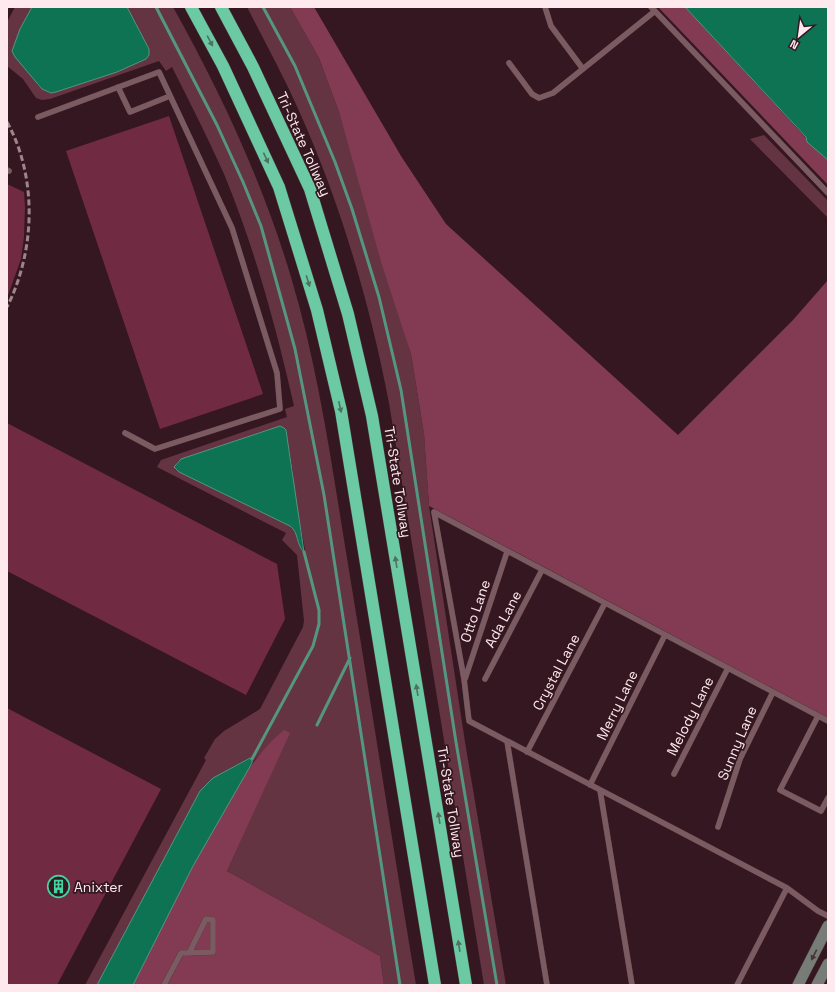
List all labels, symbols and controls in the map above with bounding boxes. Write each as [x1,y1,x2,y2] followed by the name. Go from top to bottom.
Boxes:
[779,16,819,56] north arrow
[207,36,213,47] one-way arrow
[788,37,801,53] text: N
[273,89,335,199] street label: Tri-State Tollway
[263,153,269,164] one-way arrow
[305,276,311,288] one-way arrow
[337,401,343,414] one-way arrow
[380,425,416,539] street label: Tri-State Tollway
[393,556,399,568] one-way arrow
[456,577,494,645] street label: Otto Lane
[480,587,526,651] street label: Ada Lane
[528,631,584,713] street label: Crystal Lane
[592,667,642,743] street label: Merry Lane
[662,673,718,759] street label: Melody Lane
[414,684,420,696] one-way arrow
[713,703,761,783] street label: Sunny Lane
[433,745,469,859] street label: Tri-State Tollway
[435,812,441,824] one-way arrow
[45,874,71,900] building icon: Anixter
[74,878,123,896] place label: Anixter
[456,940,462,953] one-way arrow
[810,949,817,961] one-way arrow

